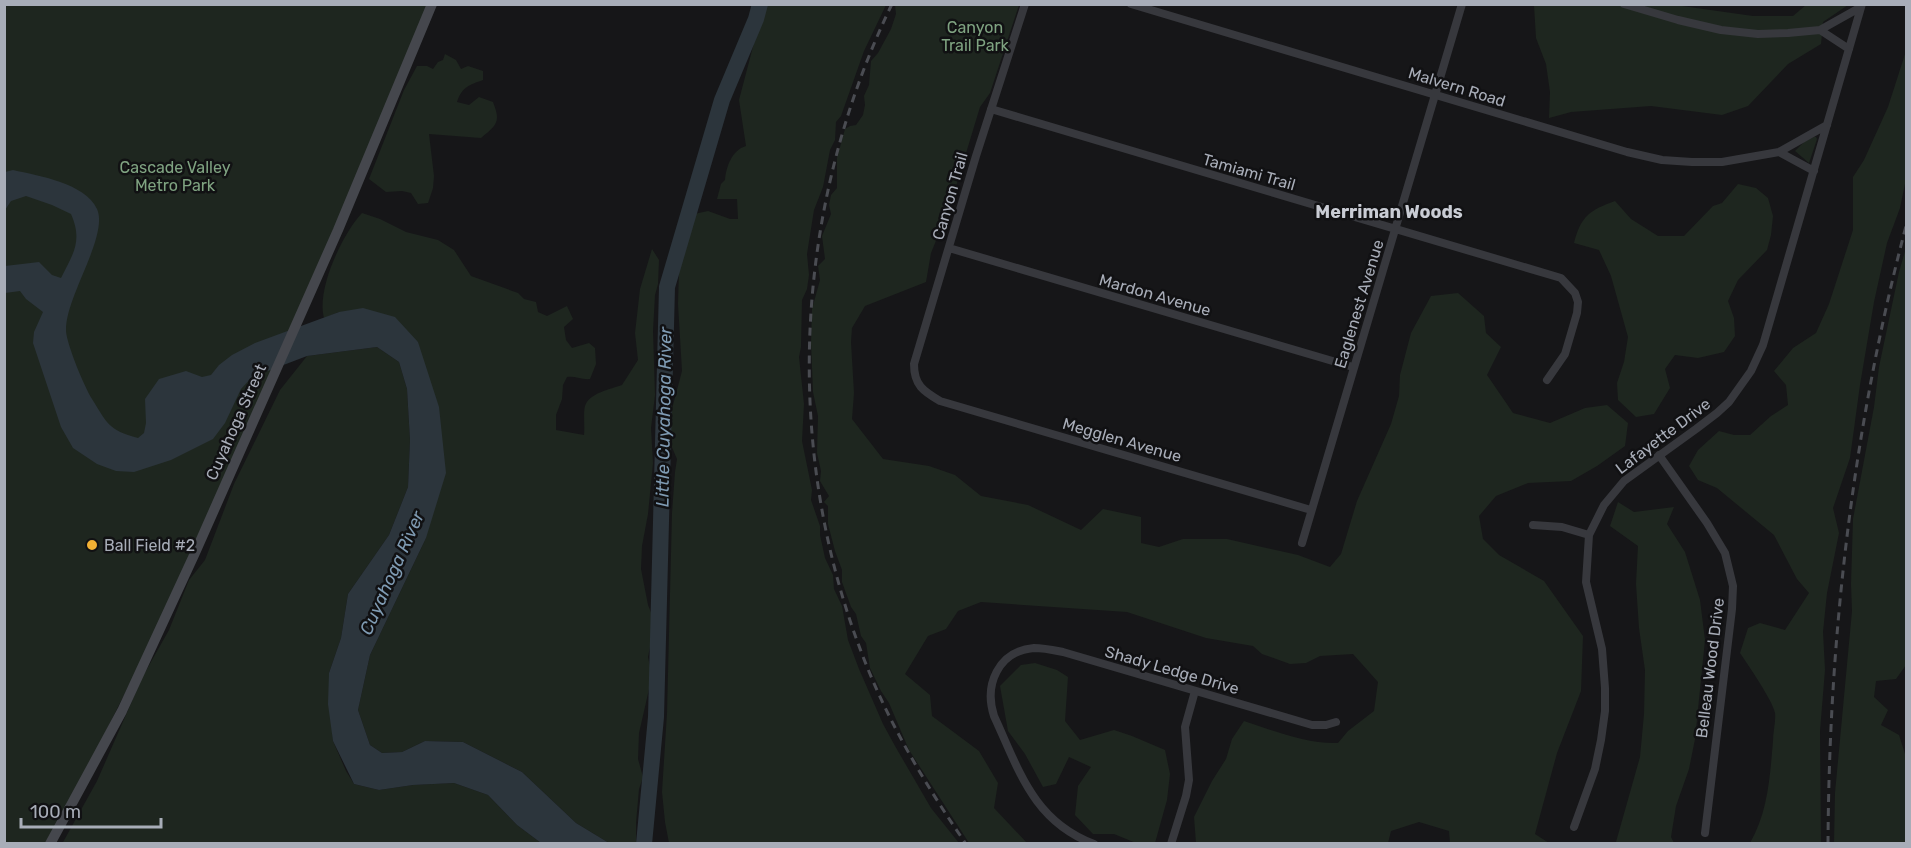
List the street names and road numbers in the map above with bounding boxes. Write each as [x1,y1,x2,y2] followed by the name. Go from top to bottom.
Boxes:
[1406,63,1508,111] street label: Malvern Road
[928,150,972,242] street label: Canyon Trail
[1200,150,1298,194] street label: Tamiami Trail
[1330,237,1388,371] street label: Eaglenest Avenue
[1097,270,1213,320] street label: Mardon Avenue
[202,361,270,483] street label: Cuyahoga Street
[1612,394,1714,478] street label: Lafayette Drive
[1060,414,1184,466] street label: Megglen Avenue
[1692,597,1728,739] street label: Belleau Wood Drive
[1103,642,1241,698] street label: Shady Ledge Drive

